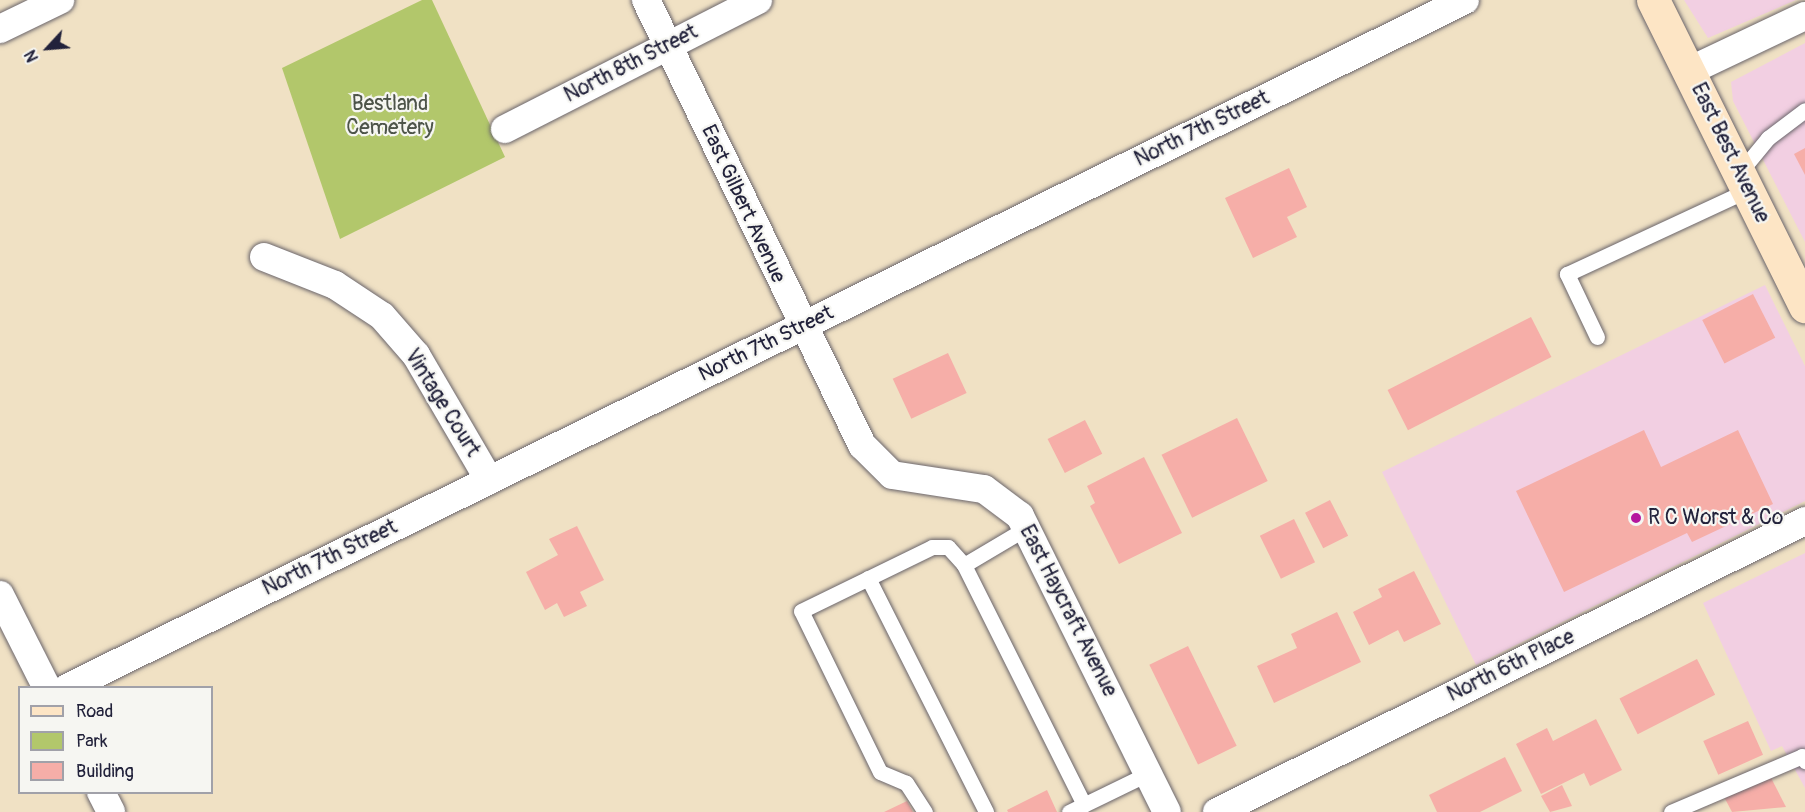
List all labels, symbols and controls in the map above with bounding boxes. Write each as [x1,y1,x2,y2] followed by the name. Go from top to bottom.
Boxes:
[18,18,78,78] north arrow
[560,20,702,108] street label: North 8th Street
[20,47,43,65] text: N
[1685,79,1775,227] street label: East Best Avenue
[1131,86,1273,172] street label: North 7th Street
[346,91,434,141] park label: Bestland Cemetery
[695,121,791,287] street label: East Gilbert Avenue
[695,301,837,387] street label: North 7th Street
[399,344,485,462] street label: Vintage Court
[1648,505,1783,531] place label: R C Worst & Co
[1629,511,1643,525] marker: R C Worst & Co
[259,515,401,601] street label: North 7th Street
[1014,521,1122,701] street label: East Haycraft Avenue
[1443,624,1579,708] street label: North 6th Place
[18,686,213,794] legend
[76,700,113,723] text: Road
[76,730,108,753] text: Park
[76,760,134,783] text: Building

